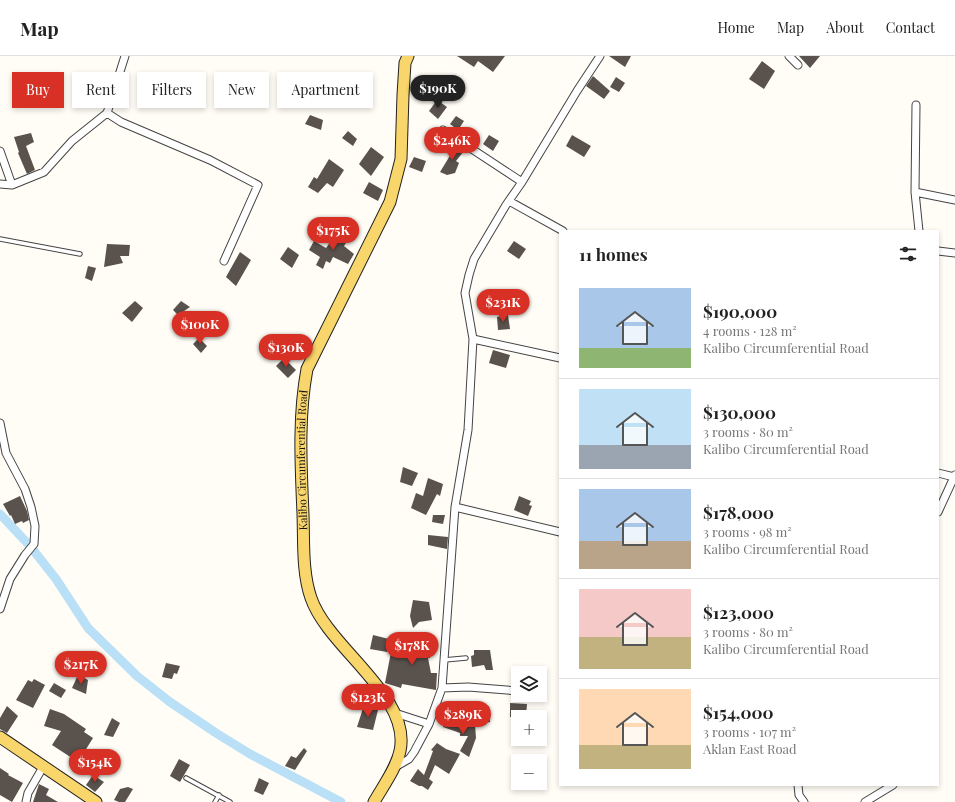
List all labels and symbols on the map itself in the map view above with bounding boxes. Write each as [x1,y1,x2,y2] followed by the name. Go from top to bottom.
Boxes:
[410,75,466,109] pin: $190K
[424,127,480,161] pin: $246K
[305,217,361,251] pin: $175K
[475,289,531,323] pin: $231K
[172,311,228,345] pin: $100K
[258,334,314,368] pin: $130K
[293,388,311,530] street label: Kalibo Circumferential Road
[384,632,440,666] pin: $178K
[53,651,109,685] pin: $217K
[340,684,396,718] pin: $123K
[435,701,491,735] pin: $289K
[67,749,123,783] pin: $154K

